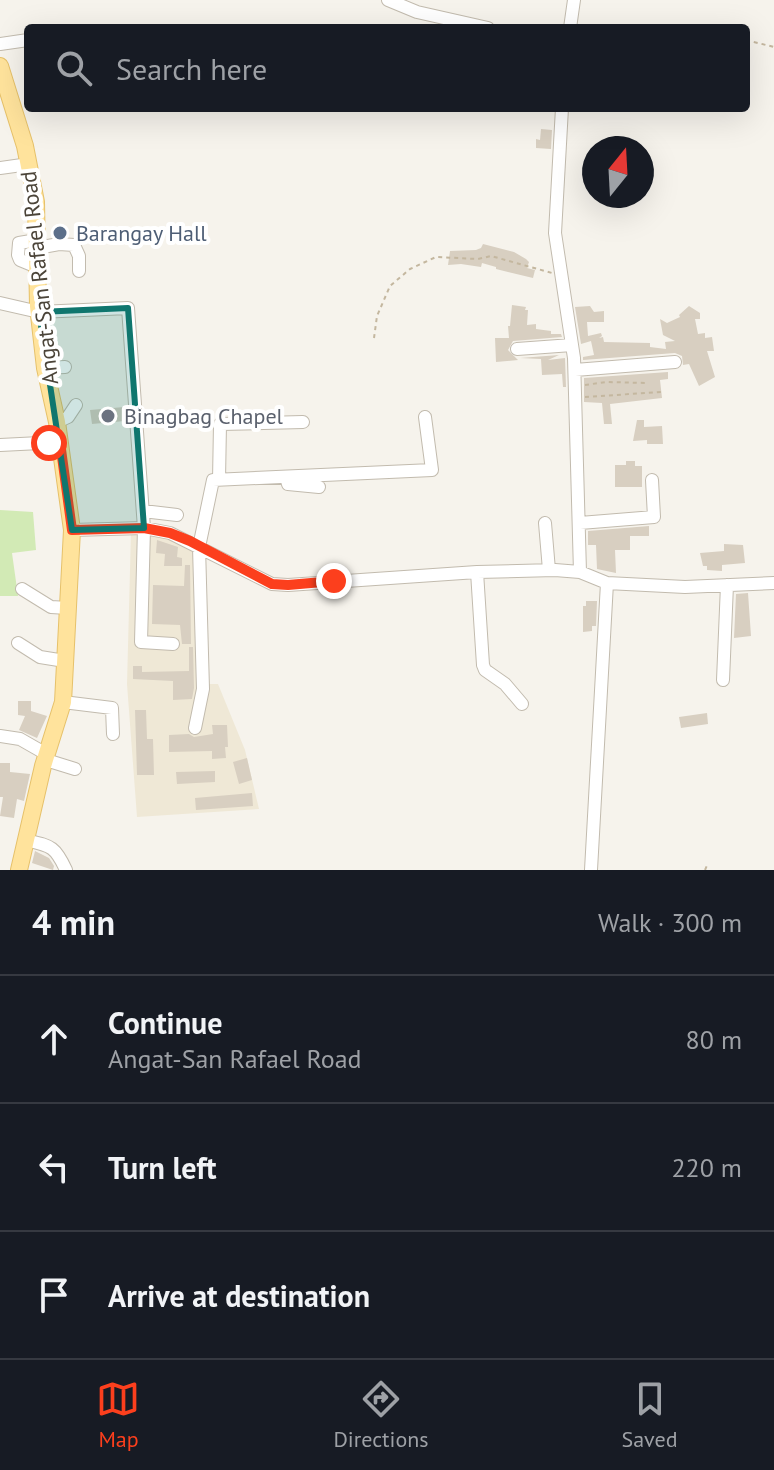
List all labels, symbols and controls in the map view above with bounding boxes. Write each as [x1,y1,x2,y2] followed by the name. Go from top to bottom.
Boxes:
[24,24,750,112] search box
[52,46,96,90] icon: search
[116,49,267,88] text: Search here
[582,136,654,208] north arrow
[14,170,64,386] street label: Angat-San Rafael Road
[76,219,207,247] place label: Barangay Hall
[51,224,69,242] marker: Barangay Hall
[124,402,284,430] place label: Binagbag Chapel
[99,407,117,425] marker: Binagbag Chapel
[31,425,67,461] route start
[316,563,352,599] route end
[32,900,115,944] text: 4 min
[598,906,742,939] text: Walk · 300 m
[108,1003,222,1042] text: Continue
[32,1017,76,1061] icon: ahead
[686,1023,742,1056] text: 80 m
[108,1042,362,1075] text: Angat-San Rafael Road
[32,1145,76,1189] icon: left
[108,1148,216,1187] text: Turn left
[671,1151,742,1184] text: 220 m
[32,1273,76,1317] icon: arrive
[108,1276,370,1315] text: Arrive at destination
[96,1377,140,1453] tab: Map
[333,1377,429,1453] tab: Directions
[622,1377,677,1453] tab: Saved

